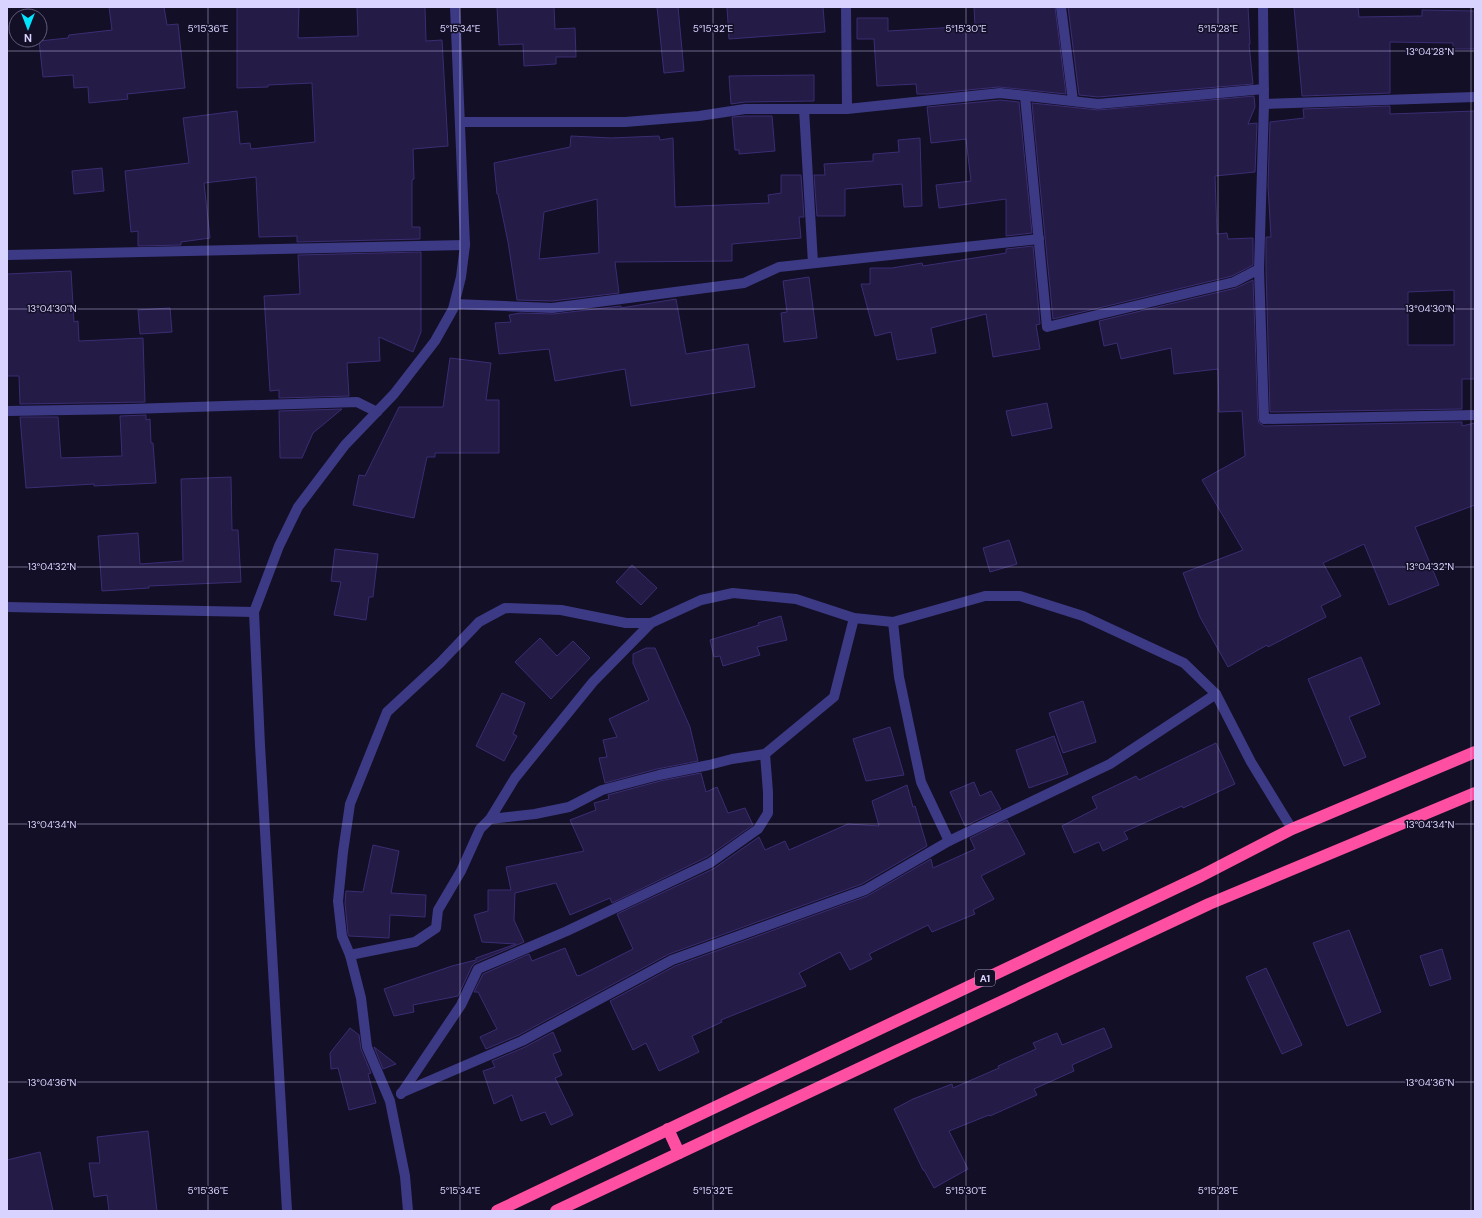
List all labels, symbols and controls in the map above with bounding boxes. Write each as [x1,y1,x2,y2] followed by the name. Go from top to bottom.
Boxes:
[8,8,48,48] north arrow
[188,22,229,35] text: 5°15'36"E
[440,22,481,35] text: 5°15'34"E
[693,22,734,35] text: 5°15'32"E
[945,22,987,35] text: 5°15'30"E
[1198,22,1239,35] text: 5°15'28"E
[24,31,32,45] text: N
[1406,45,1454,58] text: 13°04'28"N
[27,302,77,315] text: 13°04'30"N
[1405,302,1455,315] text: 13°04'30"N
[28,560,76,573] text: 13°04'32"N
[1406,560,1454,573] text: 13°04'32"N
[28,818,76,831] text: 13°04'34"N
[1406,818,1454,831] text: 13°04'34"N
[975,970,995,986] road number: A1
[28,1076,77,1089] text: 13°04'36"N
[1406,1076,1455,1089] text: 13°04'36"N
[188,1184,229,1197] text: 5°15'36"E
[440,1184,481,1197] text: 5°15'34"E
[693,1184,734,1197] text: 5°15'32"E
[945,1184,987,1197] text: 5°15'30"E
[1198,1184,1239,1197] text: 5°15'28"E

